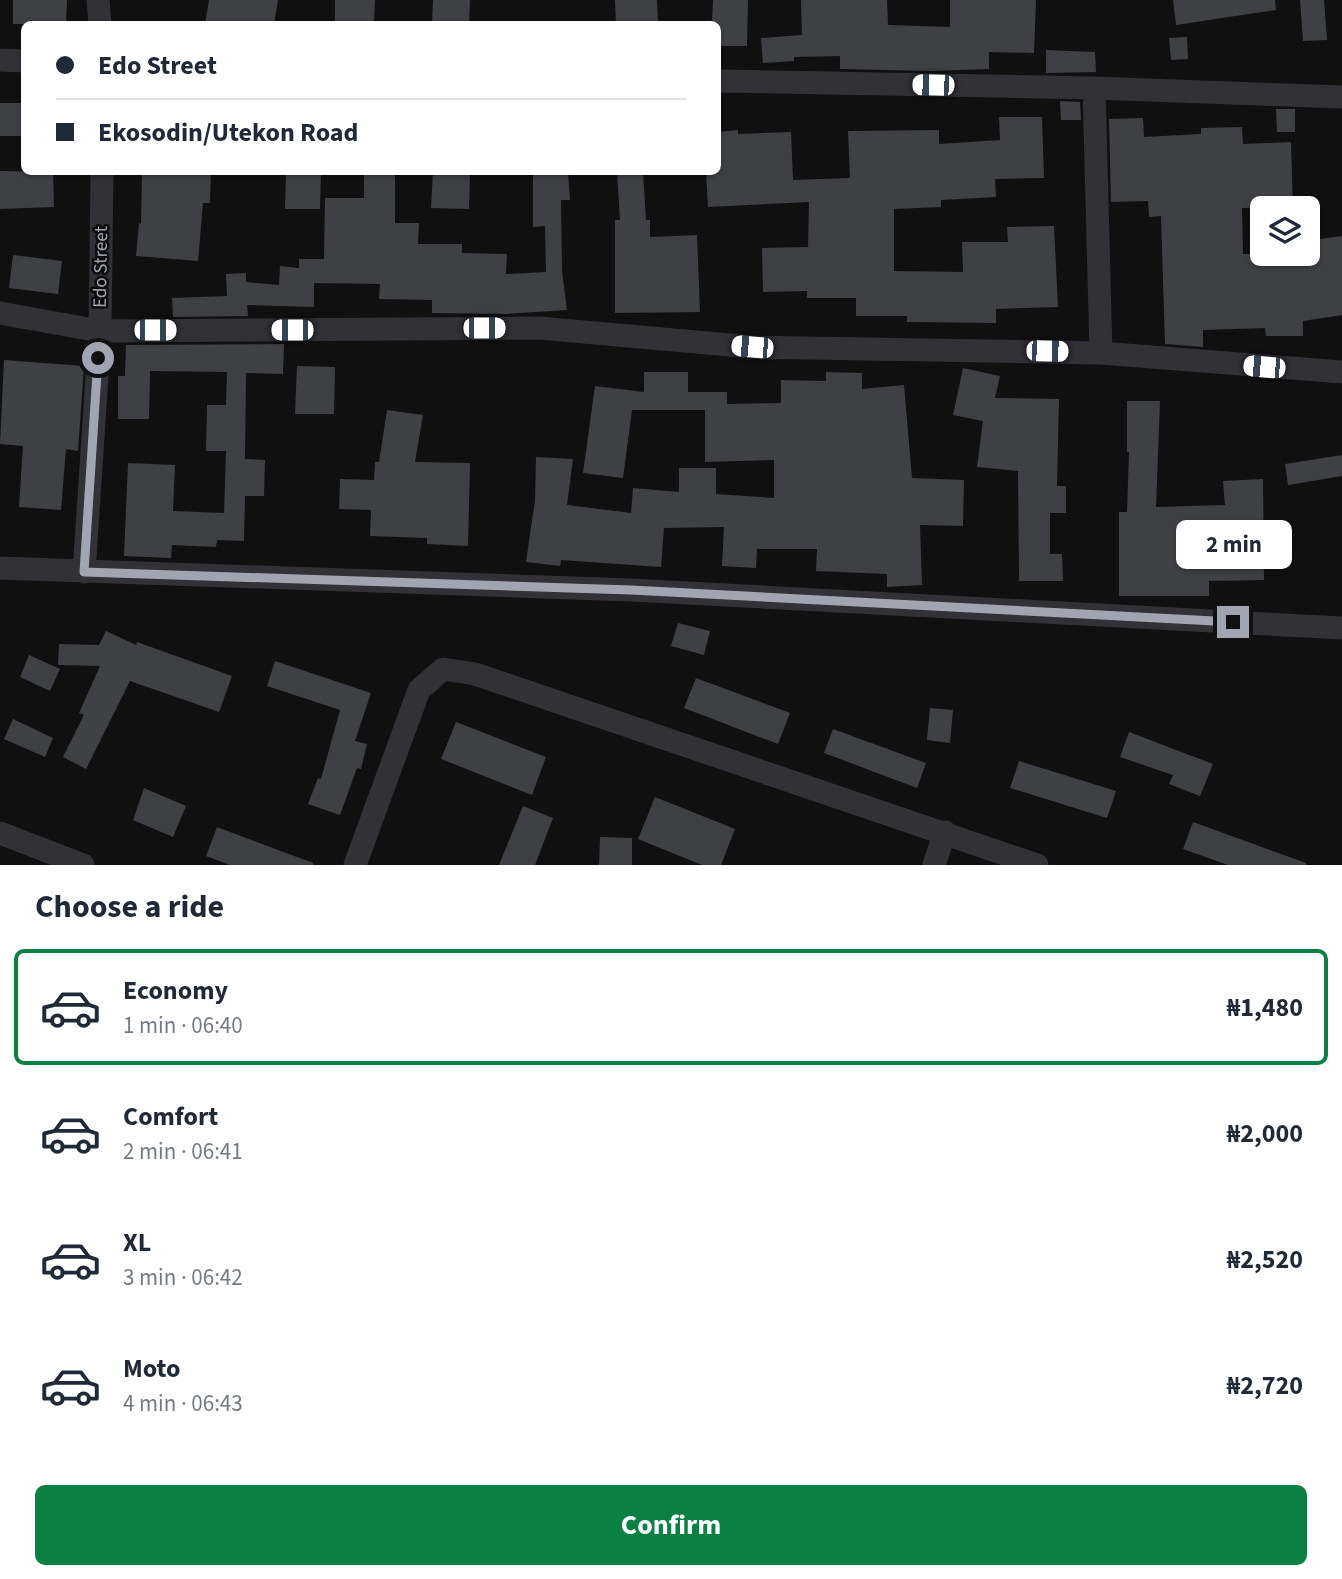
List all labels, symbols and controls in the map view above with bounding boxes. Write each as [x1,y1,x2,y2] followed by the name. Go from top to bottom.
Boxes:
[98,47,217,84] text: Edo Street
[912,74,955,96] car
[98,114,358,151] text: Ekosodin/Utekon Road
[1250,196,1320,266] map controls
[1250,196,1320,266] button: layers
[87,225,115,308] street label: Edo Street
[464,318,506,339] car
[135,320,177,341] car
[272,320,314,341] car
[731,335,774,359] car
[1026,340,1069,362] car
[82,342,114,374] route start
[1243,355,1286,379] car
[1175,520,1291,570] callout: 2 min
[1206,528,1262,561] text: 2 min
[1217,606,1249,638] route end
[35,884,224,930] text: Choose a ride
[123,972,228,1009] text: Economy
[39,976,102,1039] icon: car
[1227,989,1303,1026] text: ₦1,480
[123,1009,243,1042] text: 1 min · 06:40
[123,1098,218,1135] text: Comfort
[39,1102,102,1165] icon: car
[1227,1115,1303,1152] text: ₦2,000
[123,1135,243,1168] text: 2 min · 06:41
[123,1224,151,1261] text: XL
[39,1228,102,1291] icon: car
[1227,1241,1303,1278] text: ₦2,520
[123,1261,243,1294] text: 3 min · 06:42
[123,1350,180,1387] text: Moto
[39,1354,102,1417] icon: car
[1227,1367,1303,1404] text: ₦2,720
[123,1387,243,1420] text: 4 min · 06:43
[35,1485,1307,1565] button: Confirm

